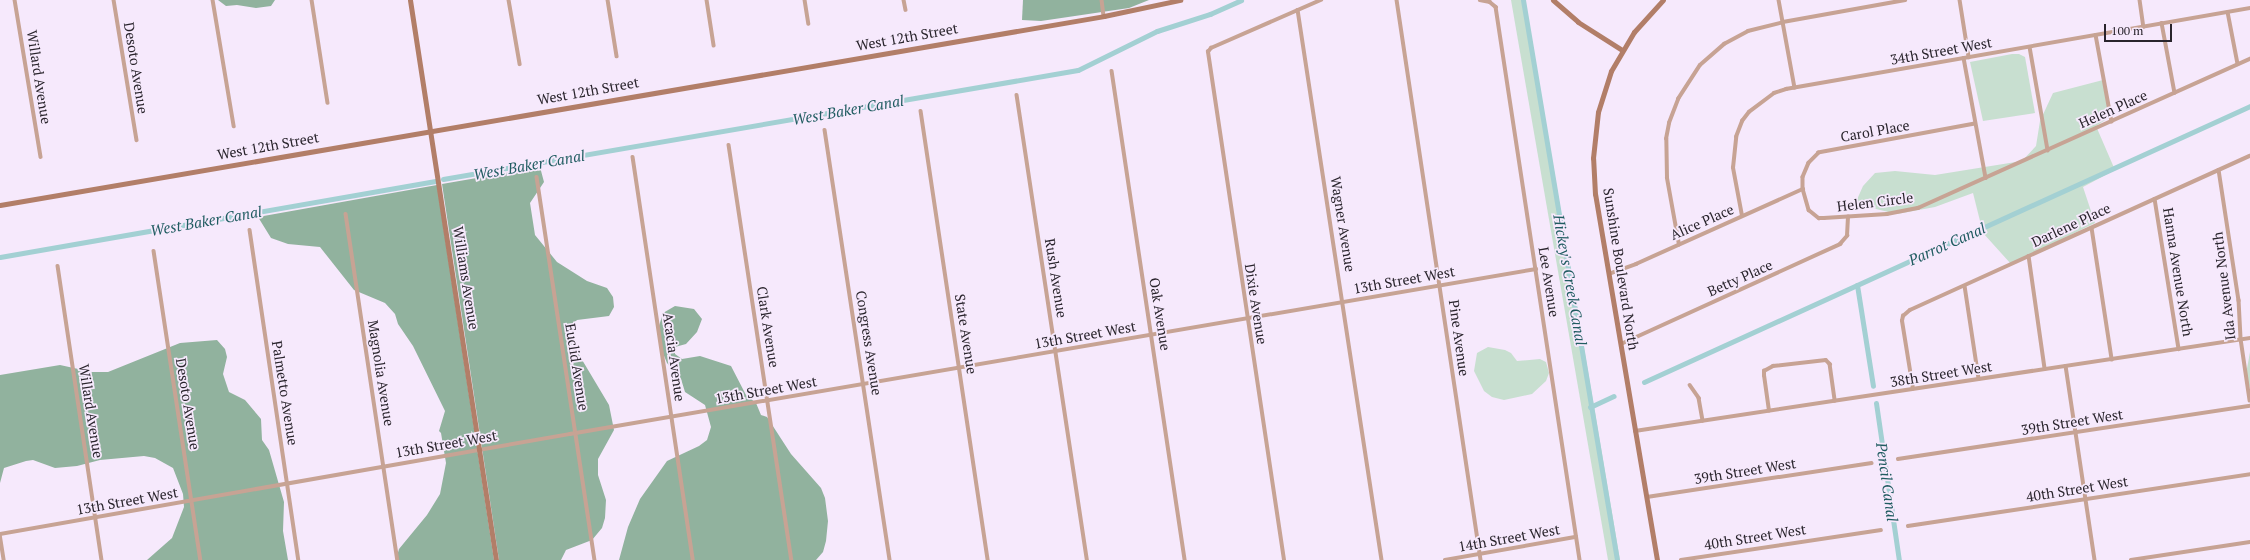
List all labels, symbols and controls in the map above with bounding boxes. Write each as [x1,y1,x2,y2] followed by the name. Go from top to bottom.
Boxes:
[2106,16,2174,42] scale bar
[855,20,959,54] street label: West 12th Street
[120,21,152,115] street label: Desoto Avenue
[2111,23,2143,38] text: 100 m
[23,29,55,125] street label: Willard Avenue
[1889,34,1993,68] street label: 34th Street West
[536,74,640,108] street label: West 12th Street
[2076,86,2150,132] street label: Helen Place
[791,91,905,129] water label: West Baker Canal
[1839,117,1911,145] street label: Carol Place
[216,129,320,163] street label: West 12th Street
[472,146,586,184] water label: West Baker Canal
[1327,175,1359,273] street label: Wagner Avenue
[1600,187,1642,351] street label: Sunshine Boulevard North
[1836,189,1914,215] street label: Helen Circle
[2029,199,2113,251] street label: Darlene Place
[1668,201,1736,243] street label: Alice Place
[149,202,263,240] water label: West Baker Canal
[2160,206,2196,338] street label: Hanna Avenue North
[1550,213,1590,347] water label: Hickey's Creek Canal
[1906,219,1988,269] water label: Parrot Canal
[450,225,482,331] street label: Williams Avenue
[2209,231,2239,341] street label: Ida Avenue North
[1041,237,1071,319] street label: Rush Avenue
[1535,246,1563,318] street label: Lee Avenue
[1705,256,1775,300] street label: Betty Place
[1241,262,1271,346] street label: Dixie Avenue
[1352,263,1456,297] street label: 13th Street West
[1146,276,1174,352] street label: Oak Avenue
[753,285,783,369] street label: Clark Avenue
[852,289,886,397] street label: Congress Avenue
[951,293,981,375] street label: State Avenue
[1445,299,1473,377] street label: Pine Avenue
[659,311,689,403] street label: Acacia Avenue
[1033,318,1137,352] street label: 13th Street West
[364,319,398,427] street label: Magnolia Avenue
[562,322,592,412] street label: Euclid Avenue
[268,339,302,447] street label: Palmetto Avenue
[172,357,204,451] street label: Desoto Avenue
[1889,358,1993,390] street label: 38th Street West
[75,363,107,459] street label: Willard Avenue
[714,373,818,407] street label: 13th Street West
[2020,406,2124,438] street label: 39th Street West
[394,427,498,461] street label: 13th Street West
[1873,441,1901,523] water label: Pencil Canal
[1693,455,1797,487] street label: 39th Street West
[2025,473,2129,505] street label: 40th Street West
[75,484,179,518] street label: 13th Street West
[1457,521,1561,555] street label: 14th Street West
[1703,521,1807,553] street label: 40th Street West

